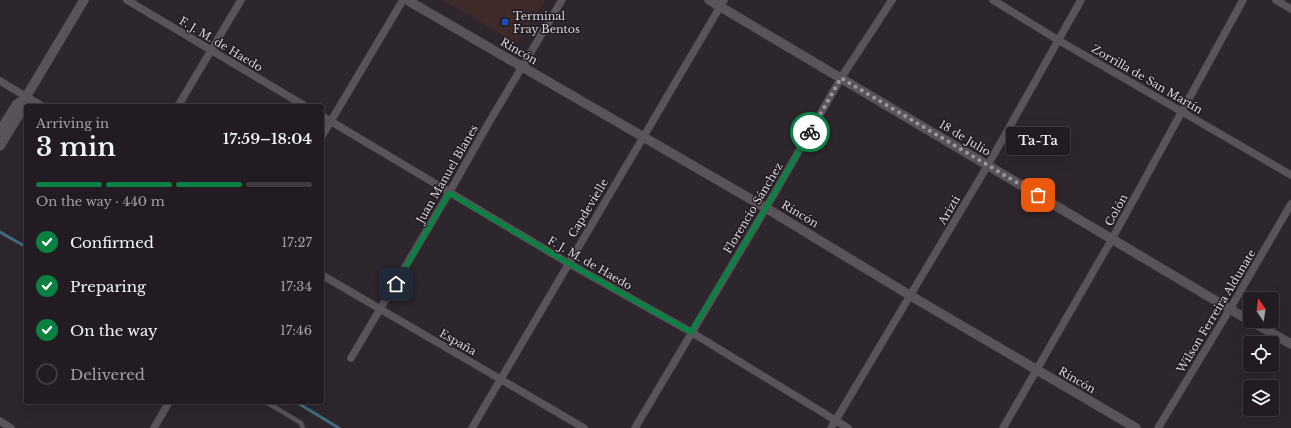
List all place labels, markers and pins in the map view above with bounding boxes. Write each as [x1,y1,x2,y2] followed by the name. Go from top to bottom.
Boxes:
[513,9,580,36] place label: Terminal Fray Bentos
[500,17,510,27] marker: Terminal Fray Bentos
[1006,127,1070,155] callout: Ta-Ta
[1021,178,1055,212] pin
[379,267,413,301] pin

